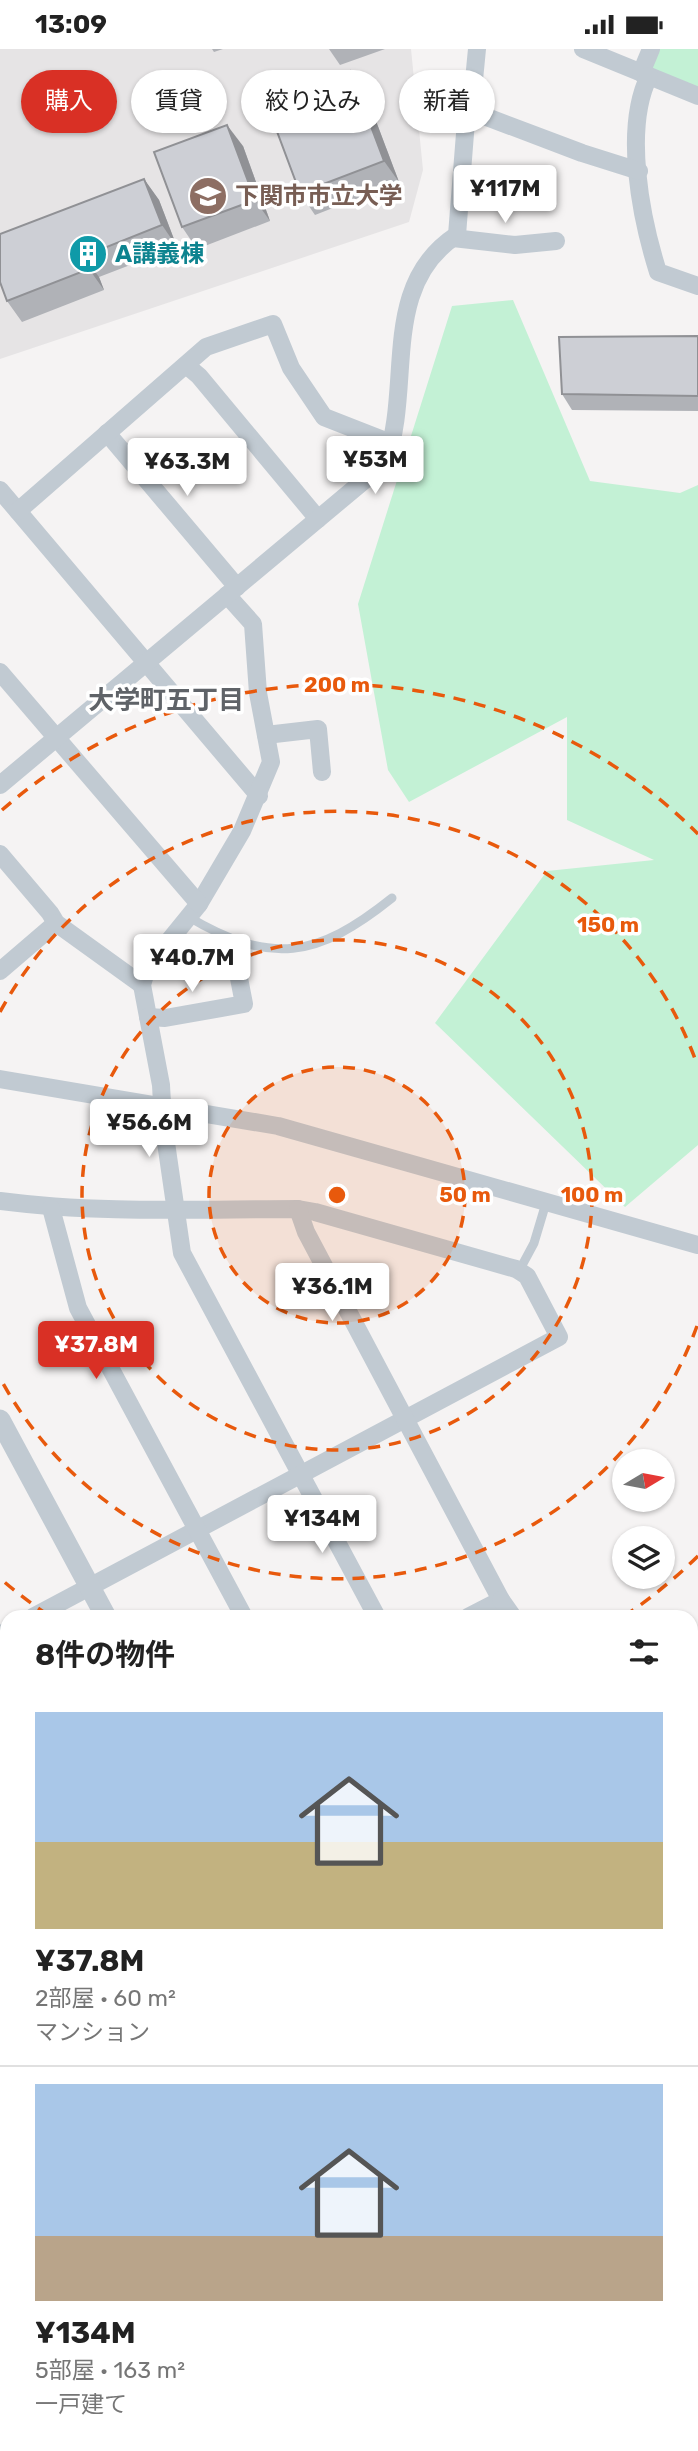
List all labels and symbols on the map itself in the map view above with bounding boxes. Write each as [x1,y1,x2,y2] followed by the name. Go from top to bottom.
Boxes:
[456,165,554,225] pin: ¥117M
[187,175,229,217] school or university icon: 下関市市立大学
[235,182,403,210] place label: 下関市市立大学
[67,233,109,275] building icon: A講義棟
[115,240,204,268] place label: A講義棟
[334,437,416,496] pin: ¥53M
[130,439,244,498] pin: ¥63.3M
[304,672,370,697] text: 200 m
[88,685,244,716] district label: 大学町五丁目
[577,912,639,937] text: 150 m
[135,935,249,994] pin: ¥40.7M
[92,1099,206,1159] pin: ¥56.6M
[439,1182,491,1207] text: 50 m
[561,1182,623,1207] text: 100 m
[325,1183,349,1207] centre of rings
[275,1263,389,1323] pin: ¥36.1M
[39,1321,153,1381] pin: ¥37.8M
[612,1449,676,1512] north arrow
[273,1495,371,1555] pin: ¥134M

